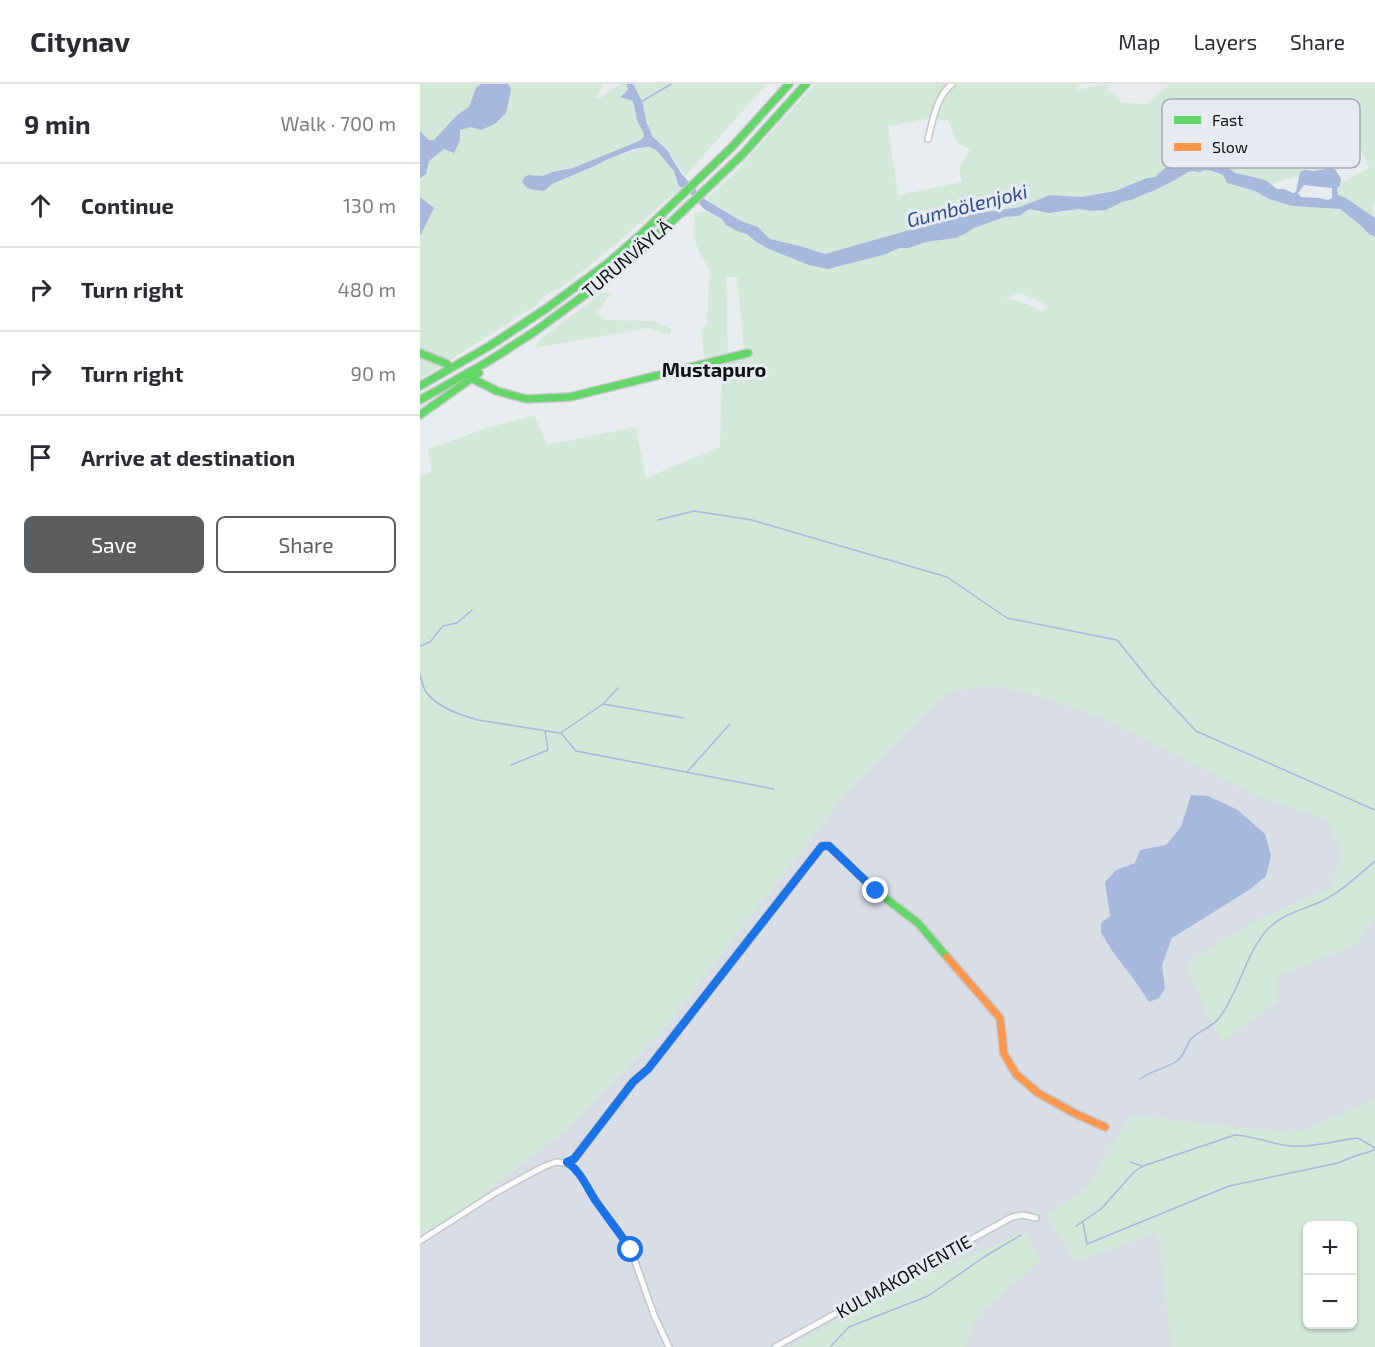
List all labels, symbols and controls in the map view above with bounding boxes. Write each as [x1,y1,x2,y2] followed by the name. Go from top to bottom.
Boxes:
[30,24,130,58] text: Citynav
[1118,29,1160,54] text: Map
[1193,29,1257,54] text: Layers
[1290,29,1345,54] text: Share
[1162,99,1360,168] legend
[24,108,91,139] text: 9 min
[1212,110,1243,129] text: Fast
[280,111,396,135] text: Walk · 700 m
[1212,137,1248,156] text: Slow
[904,178,1030,232] water label: Gumbölenjoki
[24,189,57,222] icon: ahead
[81,192,174,218] text: Continue
[343,193,396,217] text: 130 m
[577,214,676,302] street label: TURUNVÄYLÄ
[24,273,57,306] icon: right
[81,276,183,302] text: Turn right
[338,277,396,301] text: 480 m
[24,357,57,390] icon: right
[662,357,766,381] district label: Mustapuro
[81,360,183,386] text: Turn right
[351,361,396,385] text: 90 m
[24,441,57,474] icon: arrive
[81,444,295,470] text: Arrive at destination
[24,516,204,573] button: Save
[216,516,396,573] button: Share
[862,877,888,903] route end
[1303,1221,1357,1329] map controls
[1303,1221,1357,1275] button: +
[832,1230,975,1322] street label: KULMAKORVENTIE
[617,1236,643,1262] route start
[1303,1275,1357,1329] button: −

